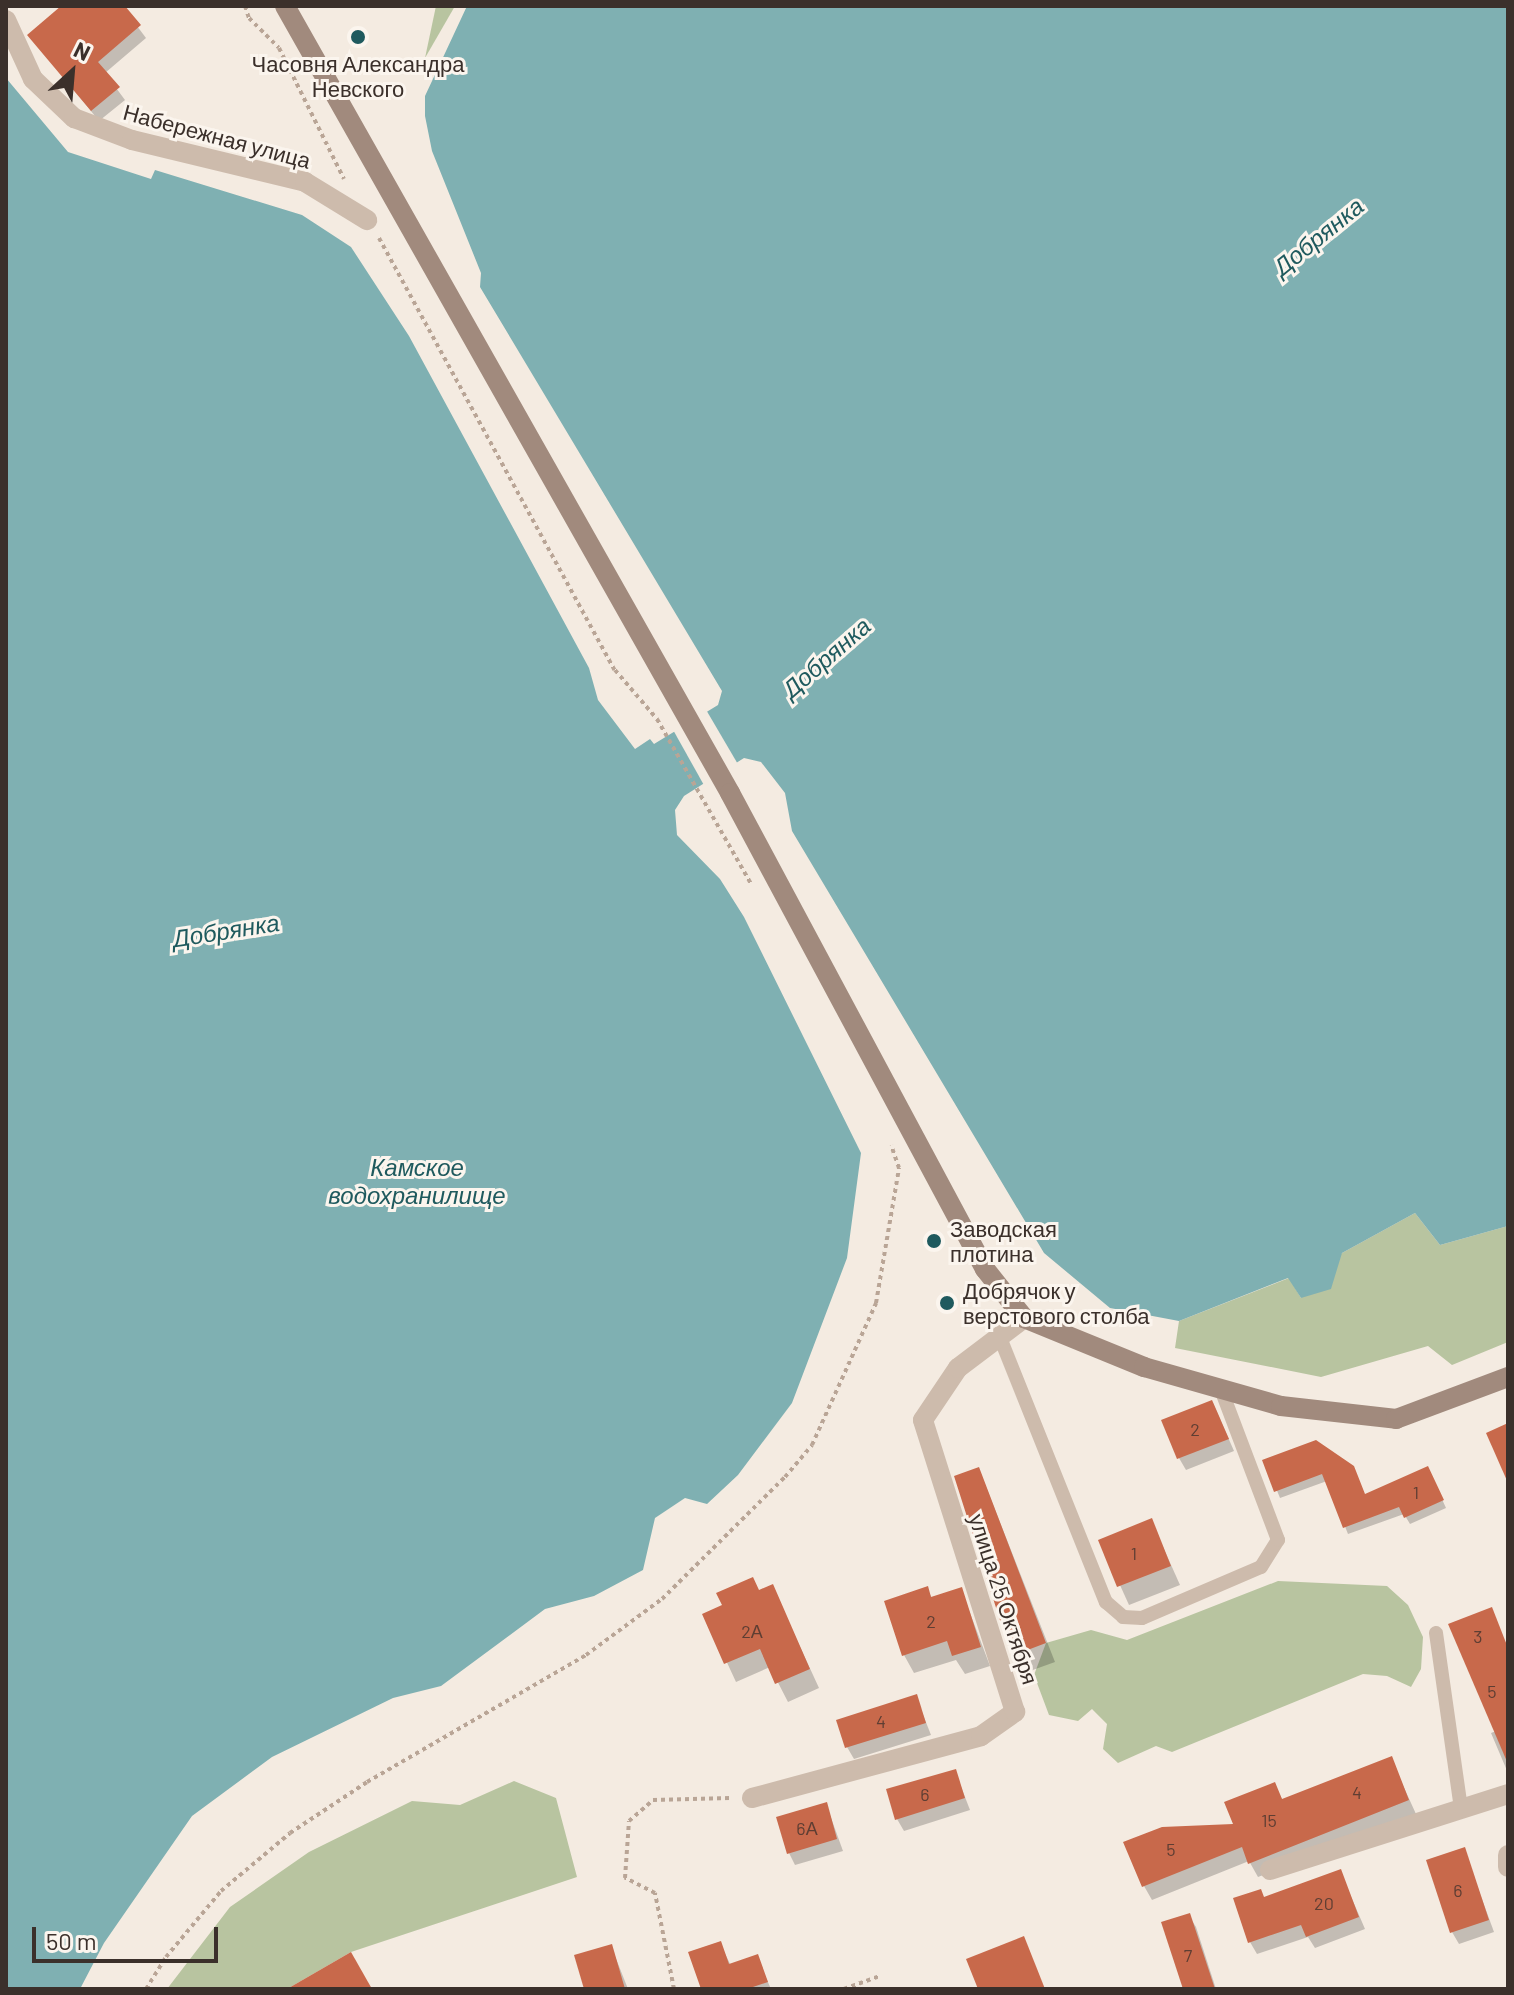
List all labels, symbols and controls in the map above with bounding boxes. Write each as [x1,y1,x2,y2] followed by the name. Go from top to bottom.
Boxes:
[349,28,367,46] marker: Часовня Александра Невского
[32,32,112,112] north arrow
[70,36,95,65] text: N
[252,50,464,102] place label: Часовня Александра Невского
[120,98,314,174] street label: Набережная улица
[1267,191,1369,281] water label: Добрянка
[776,611,876,703] water label: Добрянка
[171,907,281,953] water label: Добрянка
[328,1153,506,1209] water label: Камское водохранилище
[950,1215,1057,1266] place label: Заводская плотина
[925,1232,943,1250] marker: Заводская плотина
[963,1277,1150,1328] place label: Добрячок у верстового столба
[938,1294,956,1312] marker: Добрячок у верстового столба
[1190,1418,1200,1440] house number: 2
[1413,1481,1419,1503] house number: 1
[964,1510,1044,1688] street label: улица 25 Октября
[1131,1542,1137,1564] house number: 1
[926,1610,936,1632] house number: 2
[741,1620,763,1642] house number: 2А
[1473,1625,1483,1647] house number: 3
[1487,1680,1497,1702] house number: 5
[876,1710,886,1732] house number: 4
[1352,1781,1362,1803] house number: 4
[920,1783,930,1805] house number: 6
[1261,1809,1277,1831] house number: 15
[796,1817,818,1839] house number: 6А
[1166,1838,1176,1860] house number: 5
[1453,1879,1463,1901] house number: 6
[1314,1892,1334,1914] house number: 20
[36,1911,222,1961] scale bar
[46,1926,97,1955] text: 50 m
[1184,1944,1192,1966] house number: 7

